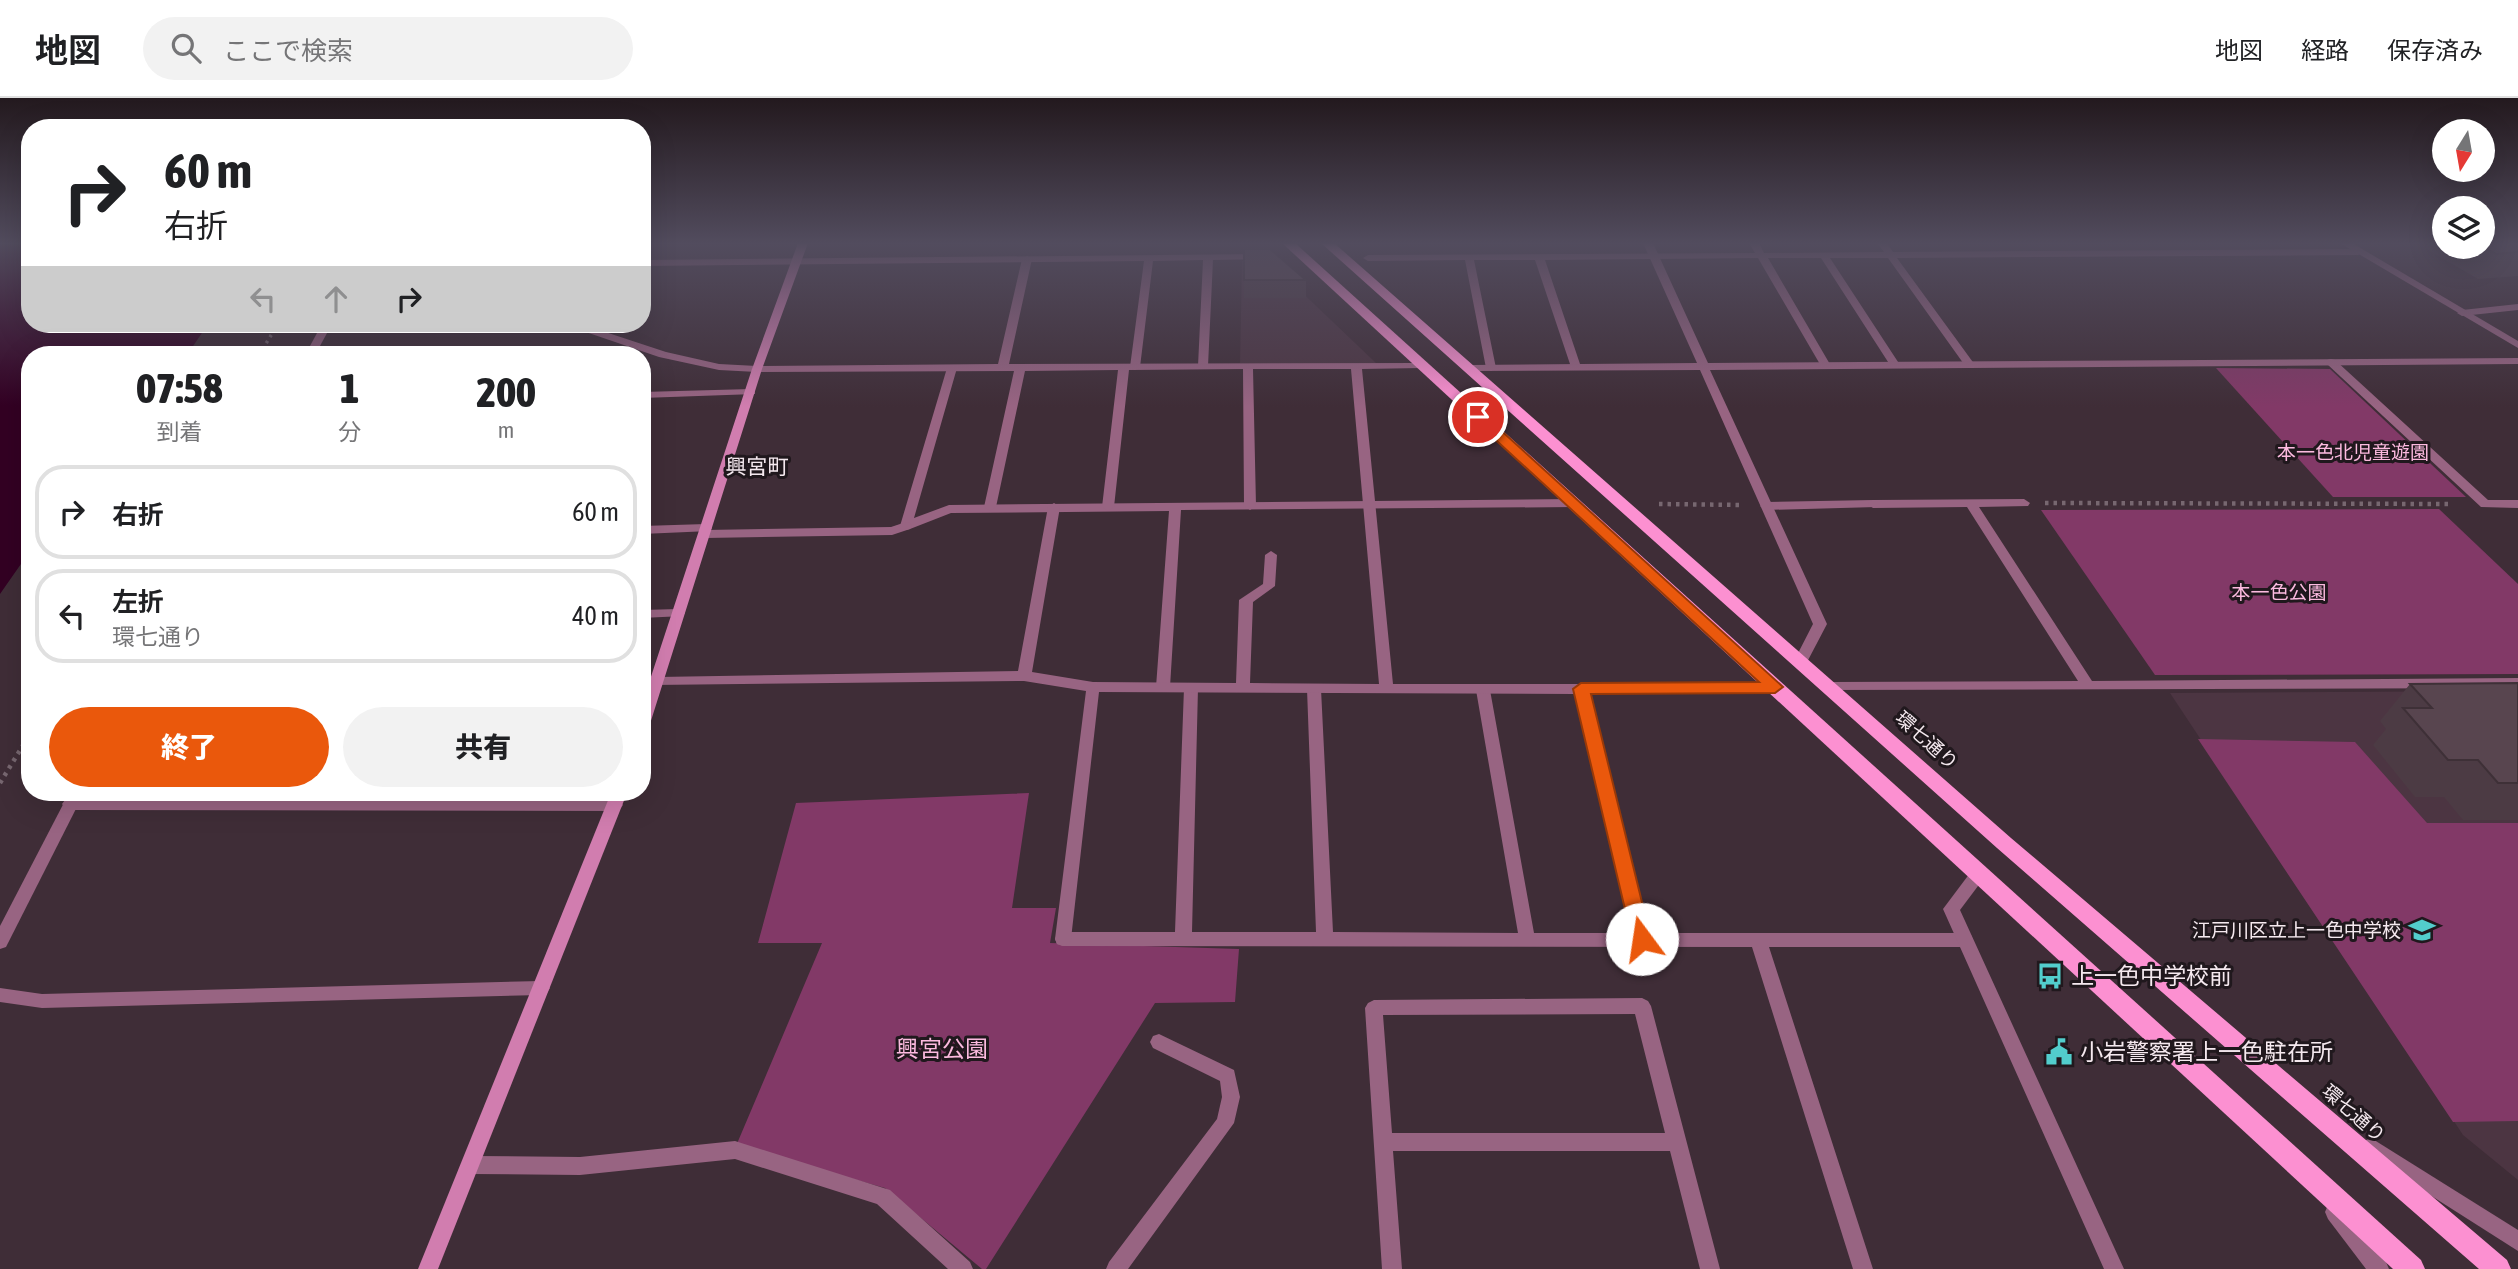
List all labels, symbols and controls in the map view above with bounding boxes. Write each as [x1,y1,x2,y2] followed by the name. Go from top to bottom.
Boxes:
[143,17,633,80] search box
[167,29,205,67] icon: search
[35,31,101,69] text: 地図
[223,36,353,66] text: ここで検索
[2215,37,2263,64] text: 地図
[2301,37,2349,64] text: 経路
[2387,37,2483,64] text: 保存済み
[2432,119,2496,182] north arrow
[2432,119,2495,259] map controls
[164,142,252,198] text: 60 m
[49,147,140,238] icon: right
[2432,196,2495,259] button: layers
[164,207,228,244] text: 右折
[244,280,282,318] icon: left
[317,280,355,318] icon: ahead
[390,280,428,318] icon: right
[136,364,223,412] text: 07:58
[340,364,359,412] text: 1
[476,368,536,416] text: 200
[1448,387,1508,447] pin
[1459,398,1497,436] icon: arrive
[498,417,514,443] text: m
[157,419,203,445] text: 到着
[338,419,361,445] text: 分
[2277,441,2429,463] park label: 本一色北児童遊園
[726,454,789,478] district label: 興宮町
[53,493,91,531] icon: right
[572,497,619,527] text: 60 m
[112,500,164,530] text: 右折
[2231,581,2327,603] park label: 本一色公園
[112,587,164,617] text: 左折
[53,597,91,635] icon: left
[572,601,619,631] text: 40 m
[112,624,204,650] text: 環七通り
[1891,706,1963,774] street label: 環七通り
[49,707,329,787] button: 終了
[343,707,623,787] button: 共有
[1605,902,1679,976] position arrow
[2407,915,2437,945] school or university icon: 江戸川区立上一色中学校
[2192,919,2401,941] place label: 江戸川区立上一色中学校
[2035,961,2065,991] bus stop icon: 上一色中学校前
[2071,963,2232,989] place label: 上一色中学校前
[896,1036,988,1062] park label: 興宮公園
[2044,1037,2074,1067] public building icon: 小岩警察署上一色駐在所
[2080,1039,2333,1065] place label: 小岩警察署上一色駐在所
[2318,1080,2390,1146] street label: 環七通り

